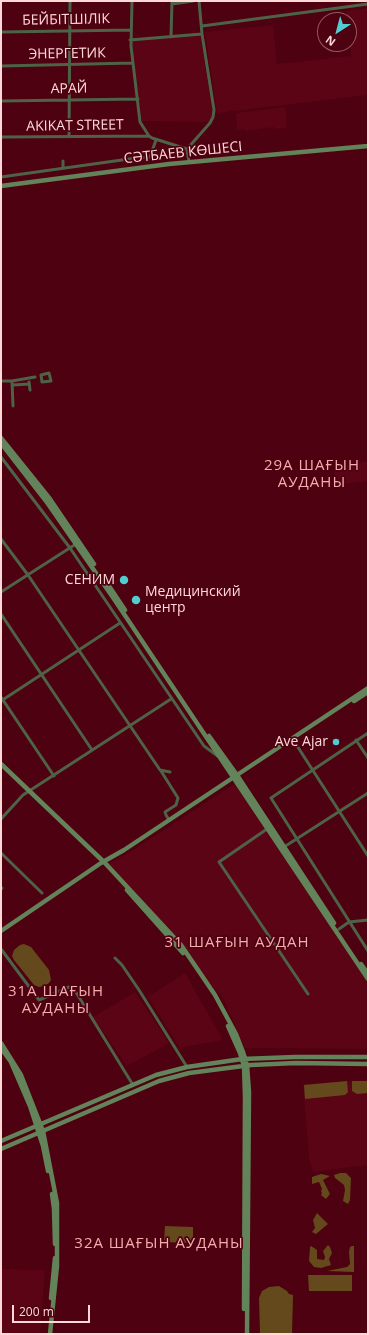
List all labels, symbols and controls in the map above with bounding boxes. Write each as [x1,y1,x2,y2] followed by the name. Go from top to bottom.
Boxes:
[22,11,110,29] street label: БЕЙБІТШІЛІК
[317,12,357,52] north arrow
[322,33,338,50] text: N
[28,45,106,63] street label: ЭНЕРГЕТИК
[50,80,88,98] street label: АРАЙ
[26,117,124,135] street label: AKIKAT STREET
[123,138,243,168] street label: СӘТБАЕВ КӨШЕСІ
[264,457,360,492] district label: 29А ШАҒЫН АУДАНЫ
[65,572,115,588] place label: СЕНИМ
[118,574,130,586] marker: СЕНИМ
[145,584,241,616] place label: Медицинский центр
[130,594,142,606] marker: Медицинский центр
[275,734,328,750] place label: Ave Ajar
[331,737,341,747] marker: Ave Ajar
[164,934,310,952] district label: 31 ШАҒЫН АУДАН
[8,983,104,1018] district label: 31А ШАҒЫН АУДАНЫ
[74,1235,244,1253] district label: 32А ШАҒЫН АУДАНЫ
[14,1297,92,1323] scale bar
[19,1303,54,1320] text: 200 m

